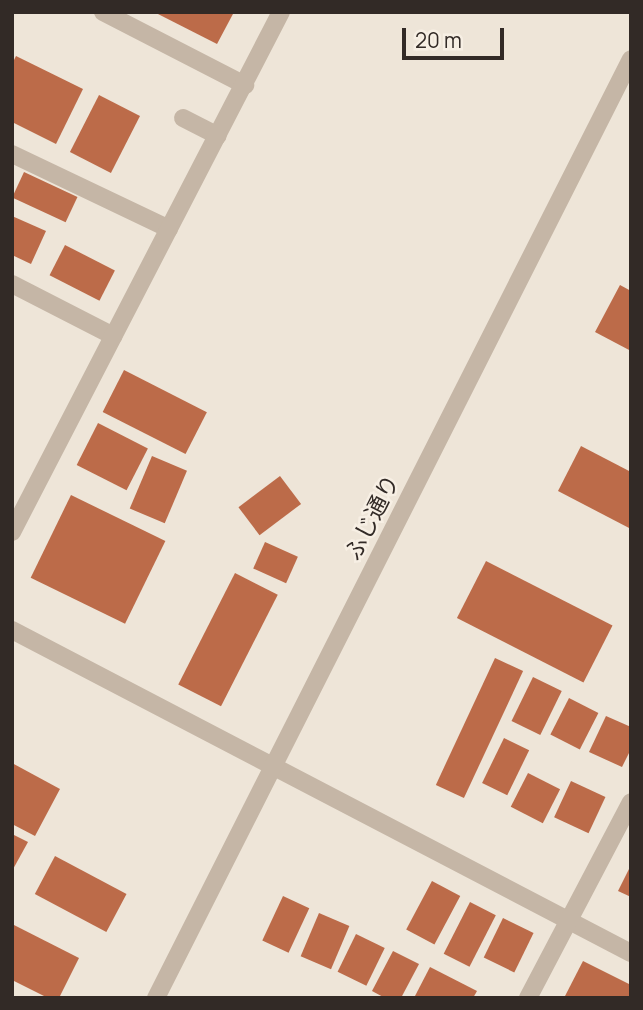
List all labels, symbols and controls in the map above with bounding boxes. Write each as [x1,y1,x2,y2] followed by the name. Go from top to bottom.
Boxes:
[405,14,506,58] scale bar
[415,26,462,54] text: 20 m
[338,470,404,564] street label: ふじ通り

